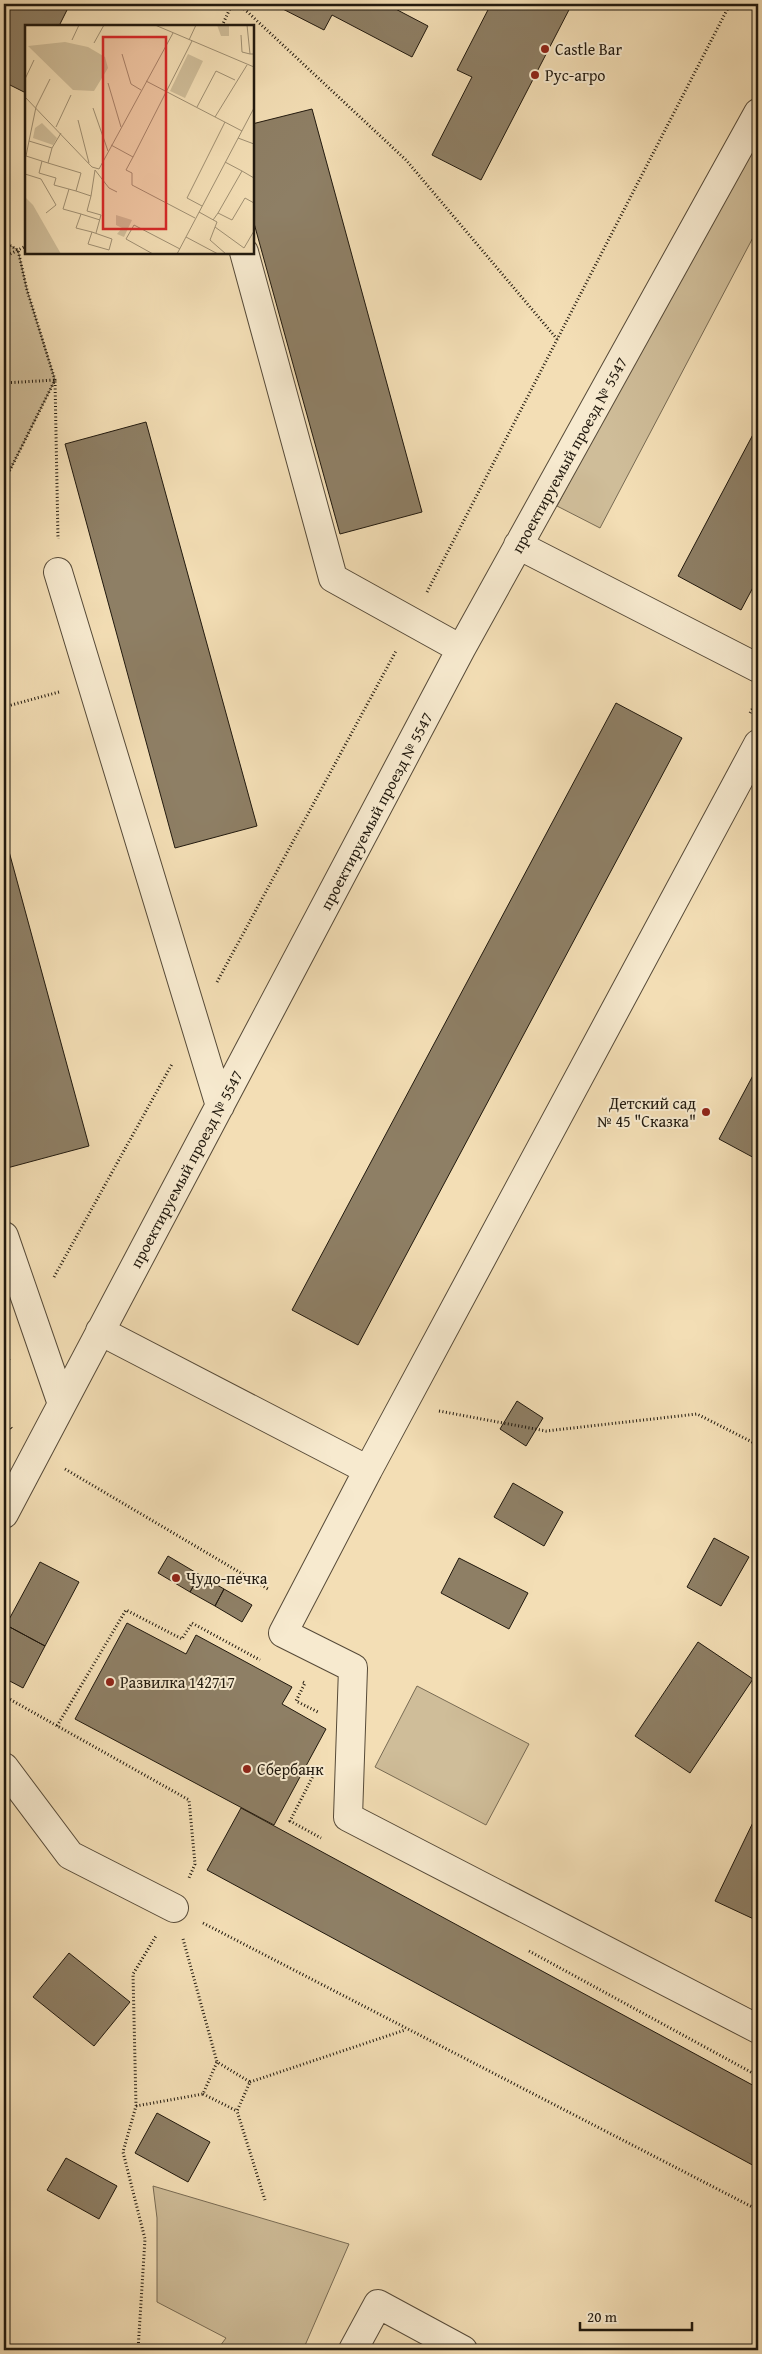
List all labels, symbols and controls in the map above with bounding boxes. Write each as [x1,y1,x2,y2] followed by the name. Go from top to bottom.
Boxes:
[25,25,254,254] inset map
[555,37,622,61] place label: Castle Bar
[539,43,551,55] marker: Castle Bar
[545,63,606,87] place label: Рус-агро
[529,69,541,81] marker: Рус-агро
[505,352,633,557] street label: проектируемый проезд № 5547
[314,708,439,914] street label: проектируемый проезд № 5547
[124,1066,249,1272] street label: проектируемый проезд № 5547
[597,1091,696,1133] place label: Детский сад № 45 "Сказка"
[700,1106,712,1118] marker: Детский сад № 45 "Сказка"
[186,1566,268,1590] place label: Чудо-печка
[170,1572,182,1584] marker: Чудо-печка
[120,1670,235,1694] place label: Развилка 142717
[104,1676,116,1688] marker: Развилка 142717
[257,1757,324,1781] place label: Сбербанк
[241,1763,253,1775] marker: Сбербанк
[580,2299,692,2331] scale bar
[587,2306,618,2327] text: 20 m

